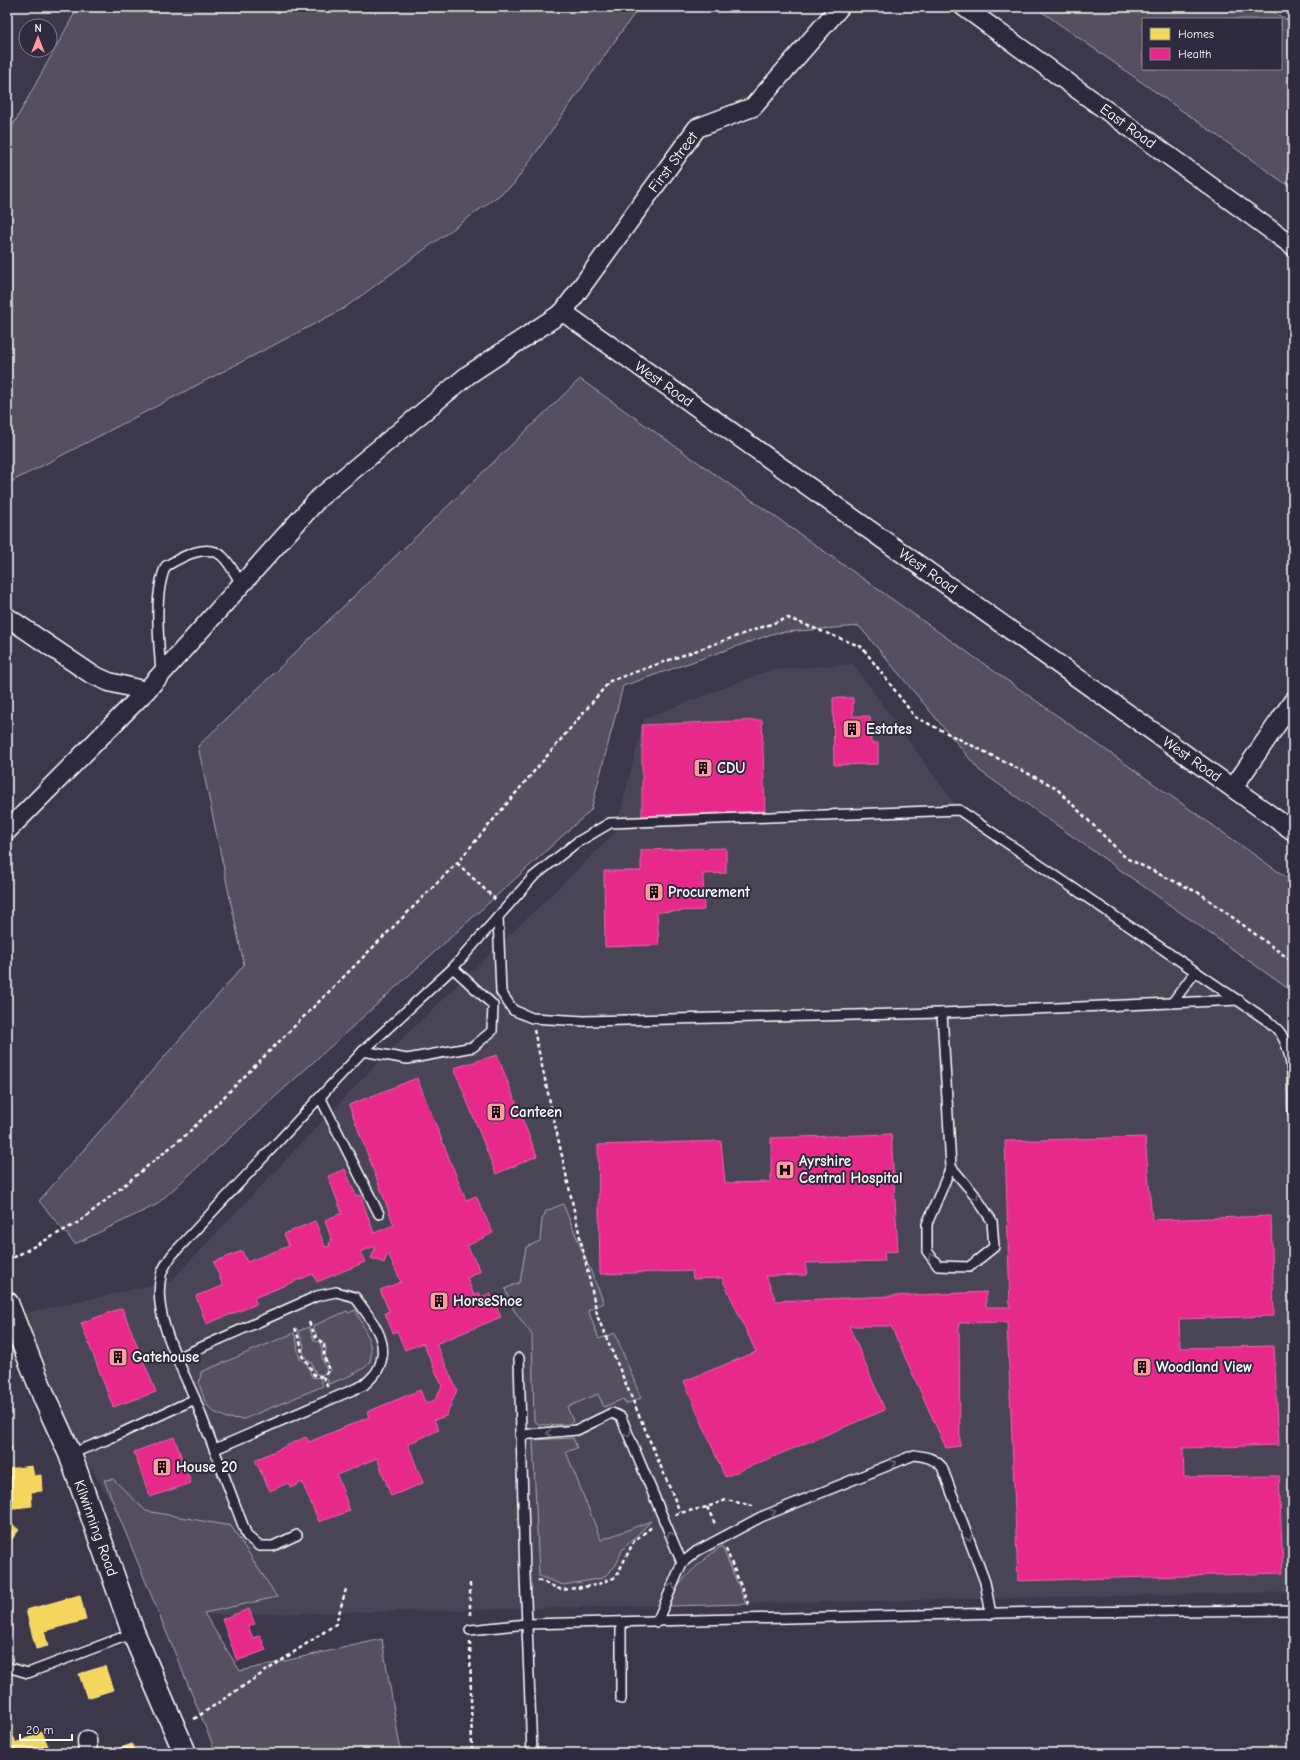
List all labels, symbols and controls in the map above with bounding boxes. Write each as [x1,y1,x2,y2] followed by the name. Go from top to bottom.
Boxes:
[18,18,58,58] north arrow
[1142,18,1282,70] legend
[34,22,42,35] text: N
[1178,27,1214,41] text: Homes
[1178,47,1211,61] text: Health
[1097,100,1159,152] street label: East Road
[644,128,702,196] street label: First Street
[631,357,697,411] street label: West Road
[895,544,961,598] street label: West Road
[841,718,863,740] building icon: Estates
[866,720,912,738] place label: Estates
[1159,732,1225,786] street label: West Road
[692,757,714,779] building icon: CDU
[717,759,745,777] place label: CDU
[643,881,665,903] building icon: Procurement
[668,883,751,901] place label: Procurement
[485,1101,507,1123] building icon: Canteen
[510,1103,562,1121] place label: Canteen
[799,1152,903,1187] place label: Ayrshire Central Hospital
[774,1159,796,1181] hospital icon: Ayrshire Central Hospital
[971,1193,979,1200] one-way arrow
[928,1253,936,1260] one-way arrow
[428,1290,450,1312] building icon: HorseShoe
[453,1292,522,1310] place label: HorseShoe
[107,1346,129,1368] building icon: Gatehouse
[132,1348,199,1366] place label: Gatehouse
[1131,1356,1153,1378] building icon: Woodland View
[1156,1358,1252,1376] place label: Woodland View
[546,1428,552,1437] one-way arrow
[623,1430,631,1438] one-way arrow
[151,1456,173,1478] building icon: House 20
[176,1458,237,1476] place label: House 20
[890,1460,897,1468] one-way arrow
[70,1477,122,1579] street label: Kilwinning Road
[769,1509,777,1517] one-way arrow
[667,1531,675,1538] one-way arrow
[964,1535,973,1542] one-way arrow
[667,1582,675,1590] one-way arrow
[20,1716,72,1742] scale bar
[26,1723,54,1737] text: 20 m

